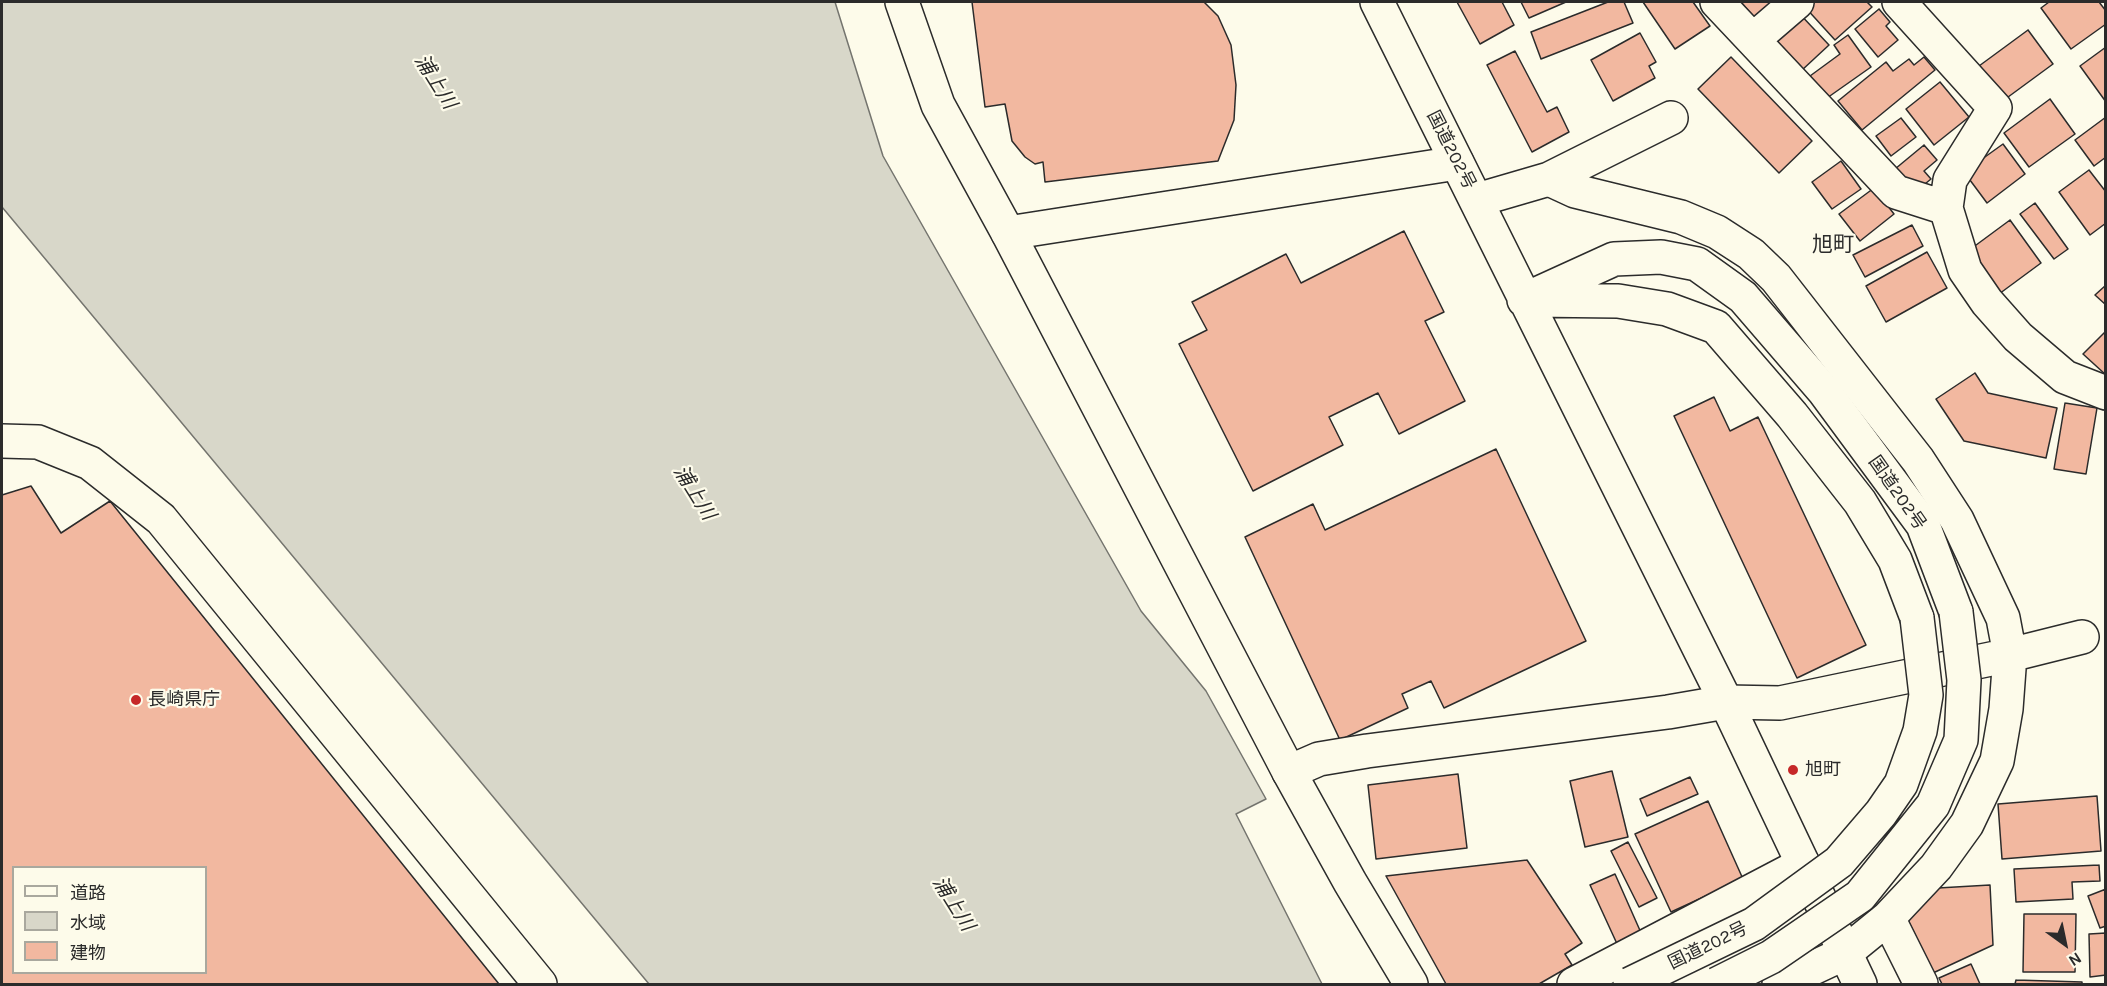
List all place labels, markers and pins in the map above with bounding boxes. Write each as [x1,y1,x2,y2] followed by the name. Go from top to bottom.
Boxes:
[148,689,220,711] place label: 長崎県庁
[129,693,143,707] marker: 長崎県庁
[1805,759,1841,781] place label: 旭町
[1786,763,1800,777] marker: 旭町

